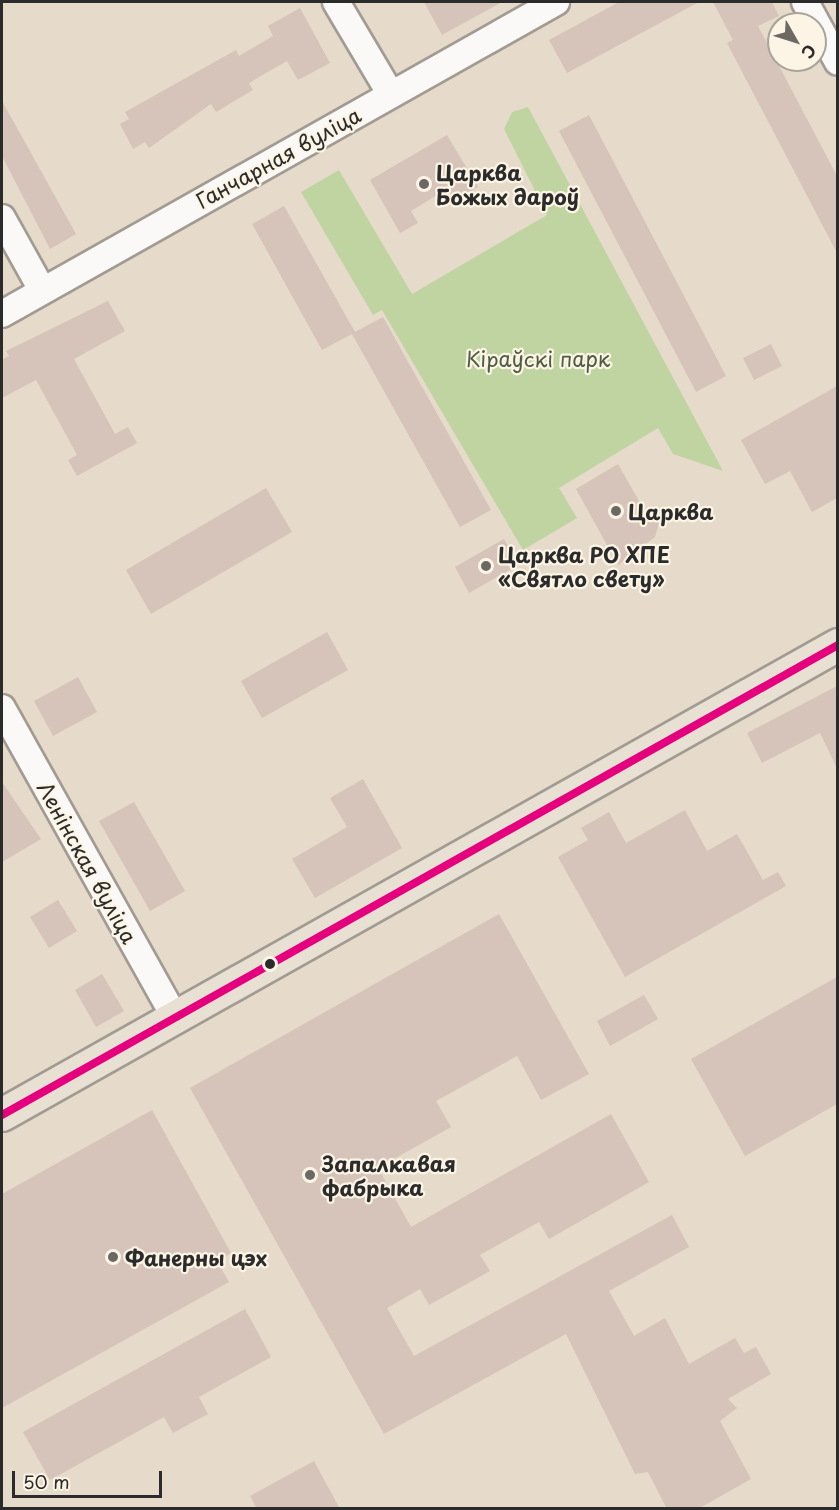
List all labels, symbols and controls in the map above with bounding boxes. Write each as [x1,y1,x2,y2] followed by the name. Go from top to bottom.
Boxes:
[767,12,827,72] north arrow
[796,40,823,64] text: С
[191,101,365,213] street label: Ганчарная вуліца
[436,159,582,209] place label: Царква Божых дароў
[417,177,431,191] marker: Царква Божых дароў
[466,345,610,371] park label: Кіраўскі парк
[628,498,713,524] place label: Царква
[609,504,623,518] marker: Царква
[498,541,672,591] place label: Царква РО ХПЕ «Святло свету»
[479,559,493,573] marker: Царква РО ХПЕ «Святло свету»
[33,776,143,948] street label: Ленінская вуліца
[264,958,276,970] unlabelled marker
[322,1150,456,1200] place label: Запалкавая фабрыка
[303,1168,317,1182] marker: Запалкавая фабрыка
[125,1244,270,1270] place label: Фанерны цэх
[106,1250,120,1264] marker: Фанерны цэх
[15,1459,165,1497] scale bar
[23,1468,70,1495] text: 50 m

